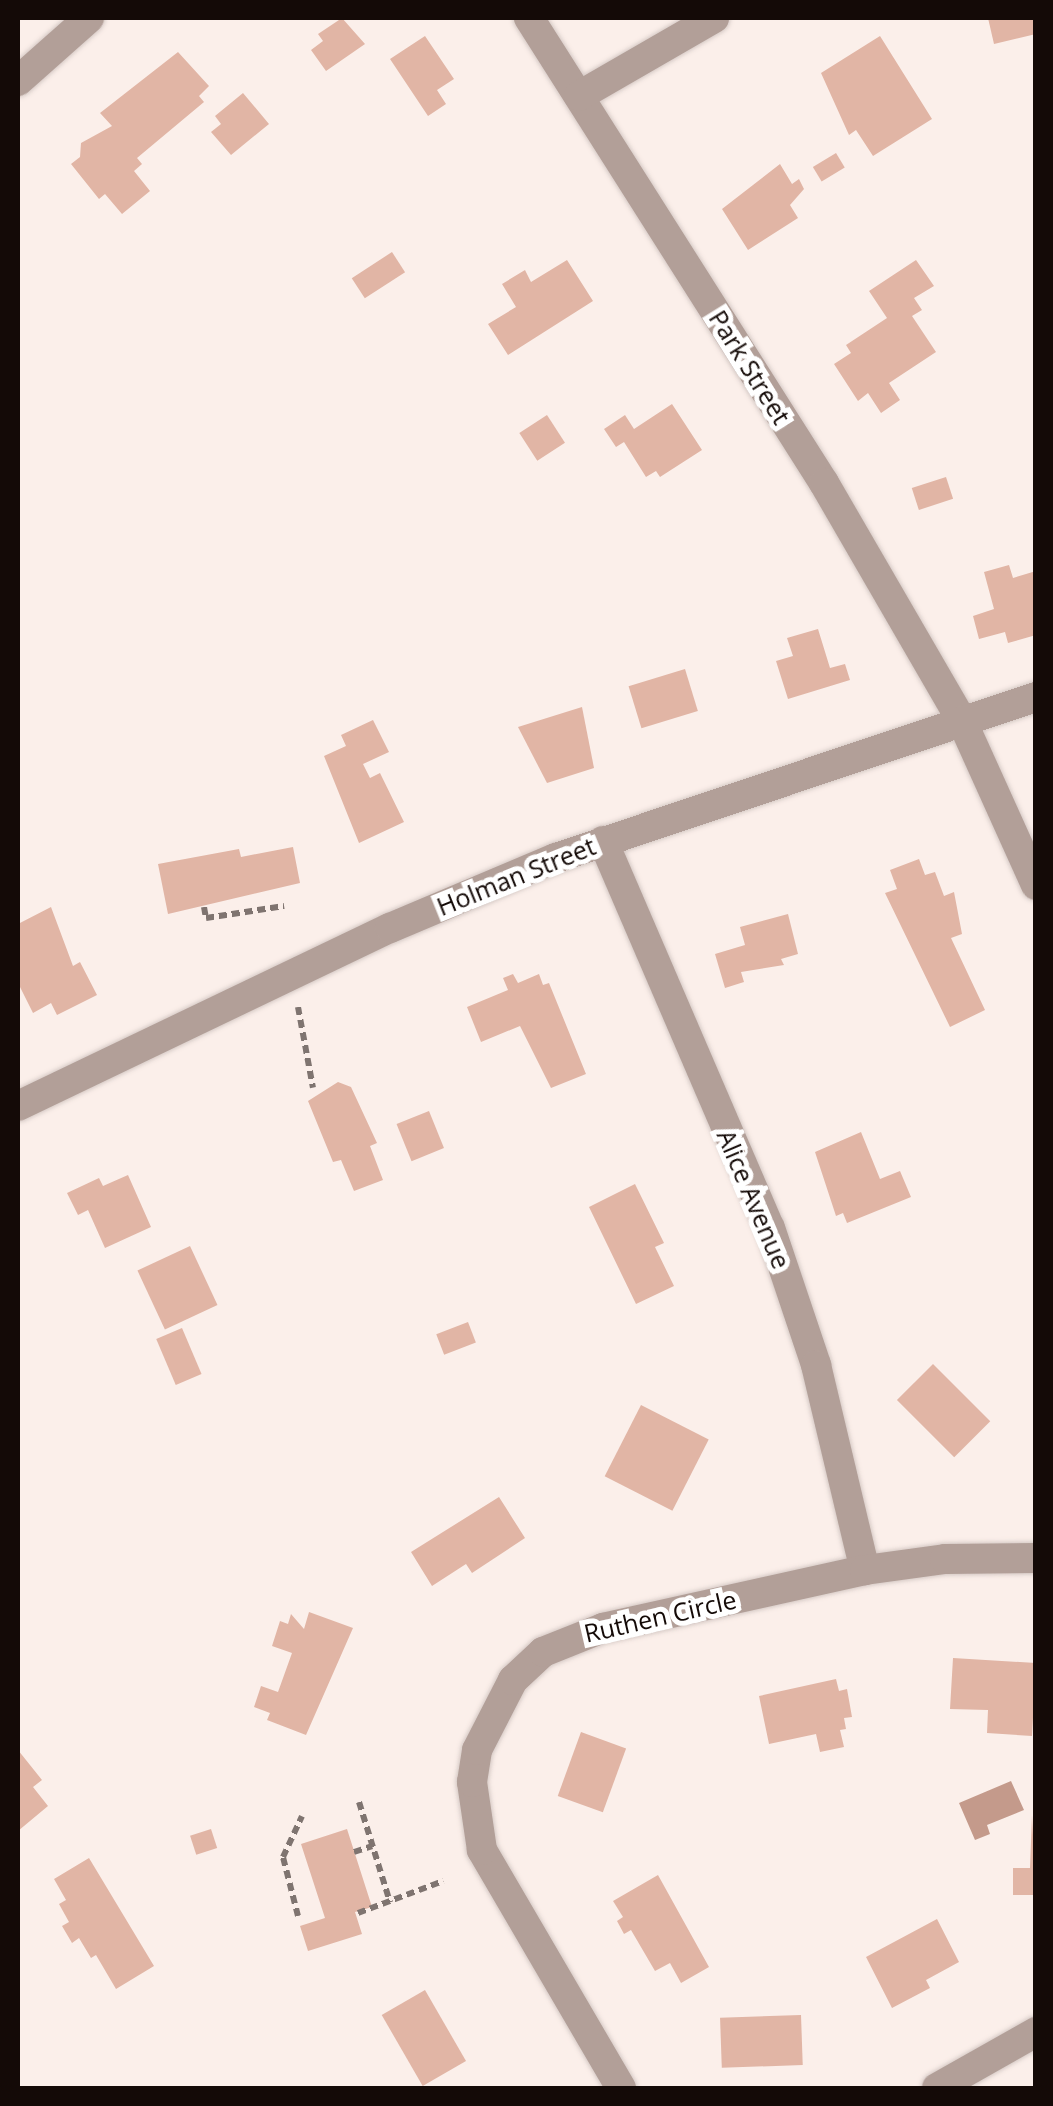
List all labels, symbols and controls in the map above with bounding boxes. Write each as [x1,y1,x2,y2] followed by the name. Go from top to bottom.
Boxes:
[703,305,797,429] street label: Park Street
[432,831,600,921] street label: Holman Street
[711,1125,797,1273] street label: Alice Avenue
[581,1584,739,1648] street label: Ruthen Circle

